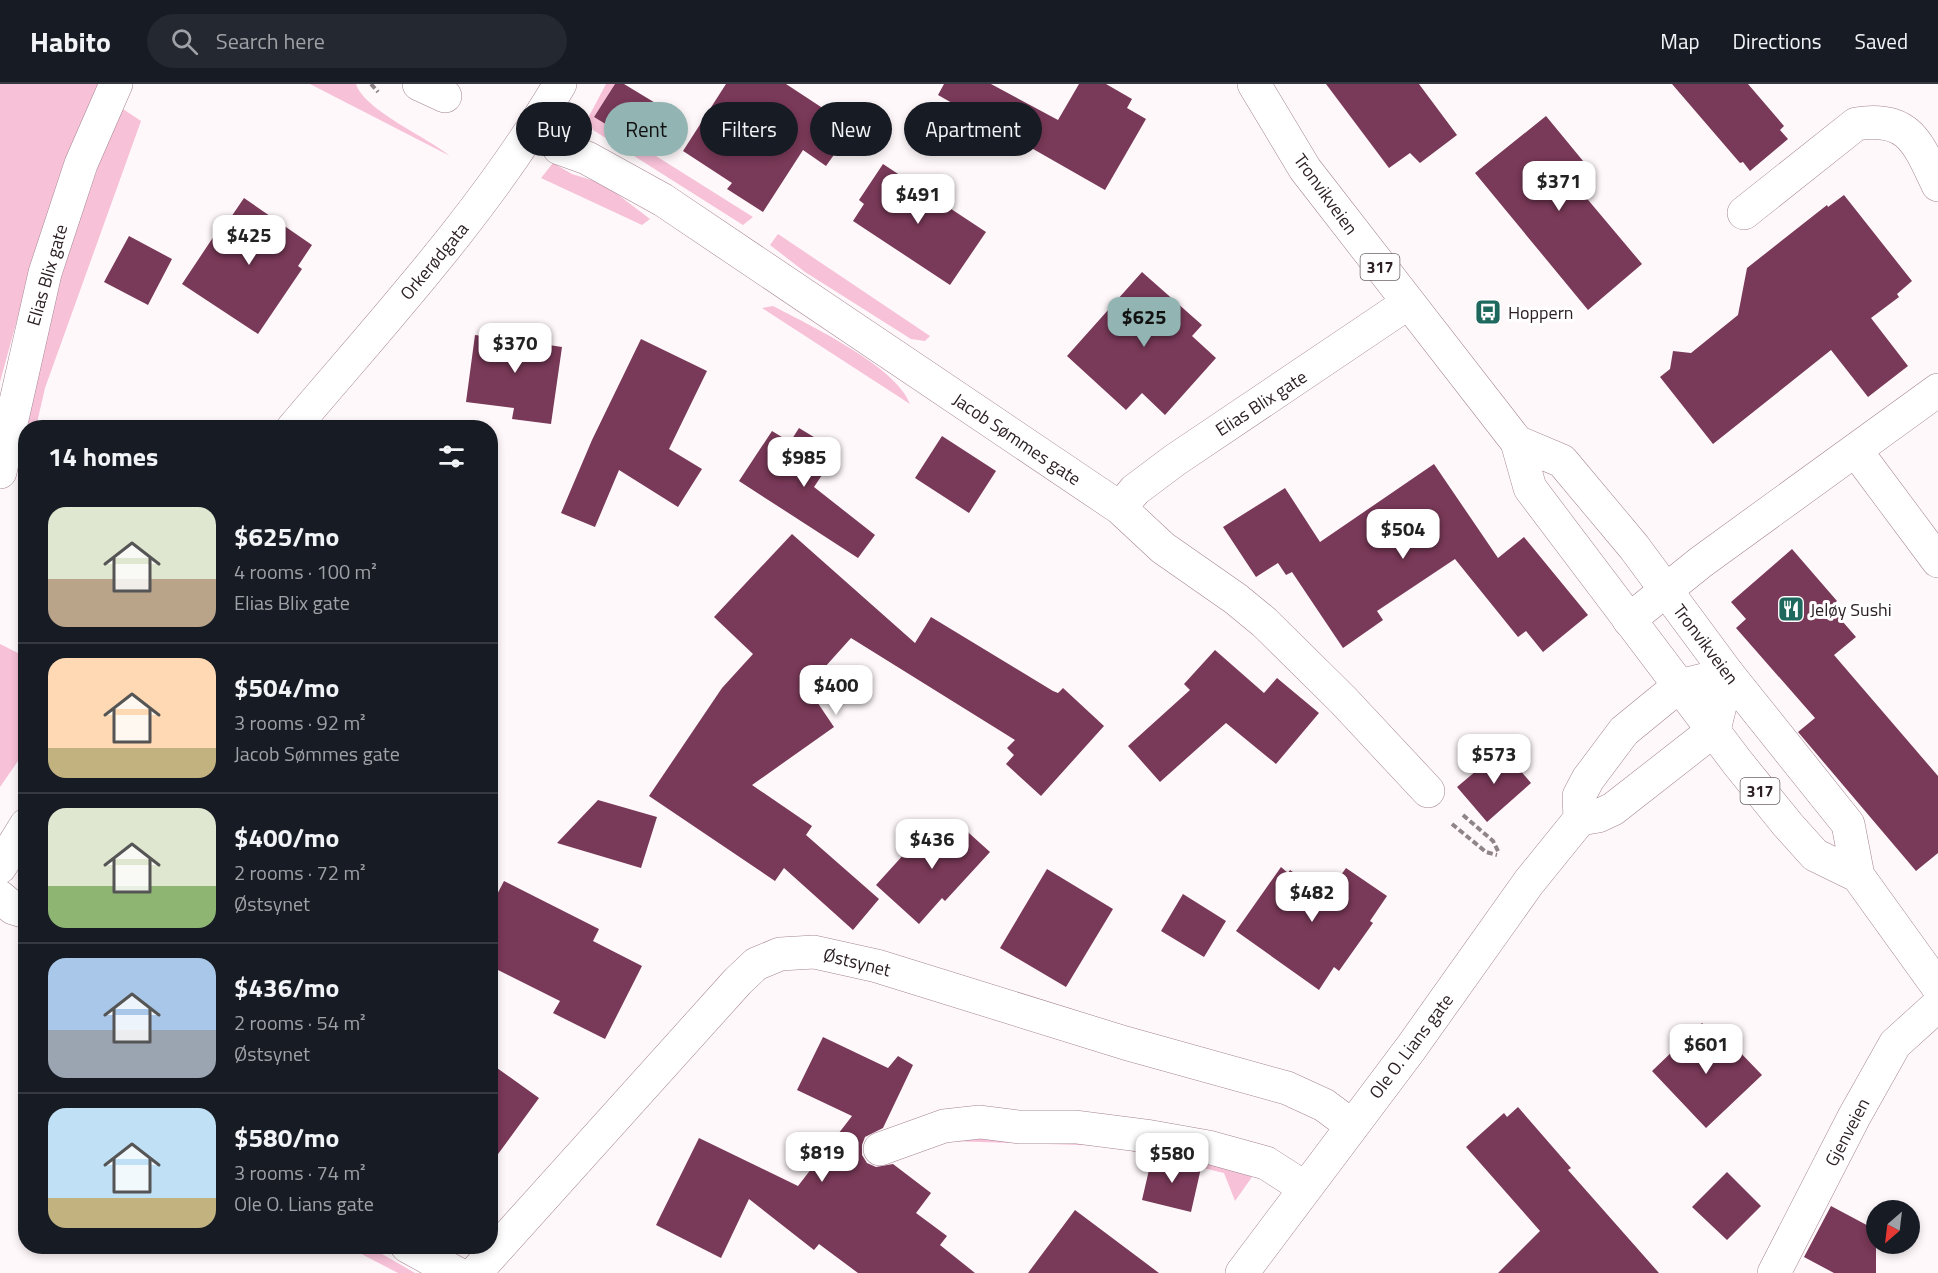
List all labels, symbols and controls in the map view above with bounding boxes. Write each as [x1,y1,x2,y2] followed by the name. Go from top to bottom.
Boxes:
[147,14,567,68] search box
[30,20,111,63] text: Habito
[216,24,325,58] text: Search here
[168,25,201,58] icon: search
[1660,25,1700,57] text: Map
[1733,25,1822,57] text: Directions
[1855,25,1908,57] text: Saved
[516,102,592,156] chip: Buy
[604,102,688,156] chip: Rent
[700,102,798,156] chip: Filters
[810,102,892,156] chip: New
[904,102,1042,156] chip: Apartment
[1287,148,1365,240] street label: Tronvikveien
[1523,161,1595,212] pin: $371
[1537,165,1581,196] text: $371
[882,174,954,225] pin: $491
[896,178,940,209] text: $491
[213,215,285,266] pin: $425
[393,216,475,306] street label: Orkerødgata
[227,219,271,250] text: $425
[20,221,74,329] street label: Elias Blix gate
[1360,254,1400,280] road number: 317
[1108,297,1180,348] pin: $625
[1473,297,1503,327] bus stop icon: Hoppern
[1508,299,1574,326] place label: Hoppern
[1122,301,1166,332] text: $625
[479,323,551,374] pin: $370
[493,327,537,358] text: $370
[1210,363,1312,443] street label: Elias Blix gate
[948,386,1086,492] street label: Jacob Sømmes gate
[48,437,158,476] text: 14 homes
[768,437,840,488] pin: $985
[435,440,468,473] icon: filters
[782,441,826,472] text: $985
[1367,509,1439,560] pin: $504
[1381,513,1425,544] text: $504
[234,517,339,556] text: $625/mo
[96,531,168,603] icon: home
[234,556,377,587] text: 4 rooms · 100 m²
[234,587,350,618] text: Elias Blix gate
[1776,594,1806,624] restaurant icon: Jeløy Sushi
[1810,596,1892,623] place label: Jeløy Sushi
[1667,598,1745,690] street label: Tronvikveien
[800,665,872,716] pin: $400
[234,668,339,707] text: $504/mo
[814,669,858,700] text: $400
[96,682,168,754] icon: home
[234,707,366,738] text: 3 rooms · 92 m²
[1458,734,1530,785] pin: $573
[234,738,400,769] text: Jacob Sømmes gate
[1472,738,1516,769] text: $573
[1740,778,1780,804] road number: 317
[234,818,339,857] text: $400/mo
[896,819,968,870] pin: $436
[910,823,954,854] text: $436
[96,832,168,904] icon: home
[234,857,366,888] text: 2 rooms · 72 m²
[1276,872,1348,923] pin: $482
[1290,876,1334,907] text: $482
[234,888,310,919] text: Østsynet
[820,941,894,984] street label: Østsynet
[234,968,339,1007] text: $436/mo
[96,982,168,1054] icon: home
[1362,988,1460,1104] street label: Ole O. Lians gate
[234,1007,366,1038] text: 2 rooms · 54 m²
[1670,1024,1742,1075] pin: $601
[1684,1028,1728,1059] text: $601
[234,1038,310,1069] text: Østsynet
[1818,1093,1876,1171] street label: Gjenveien
[234,1118,339,1157] text: $580/mo
[96,1132,168,1204] icon: home
[786,1132,858,1183] pin: $819
[1136,1133,1208,1184] pin: $580
[800,1136,844,1167] text: $819
[1150,1137,1194,1168] text: $580
[234,1157,366,1188] text: 3 rooms · 74 m²
[234,1188,374,1219] text: Ole O. Lians gate
[1866,1200,1920,1254] north arrow
[1866,1200,1920,1254] map controls

